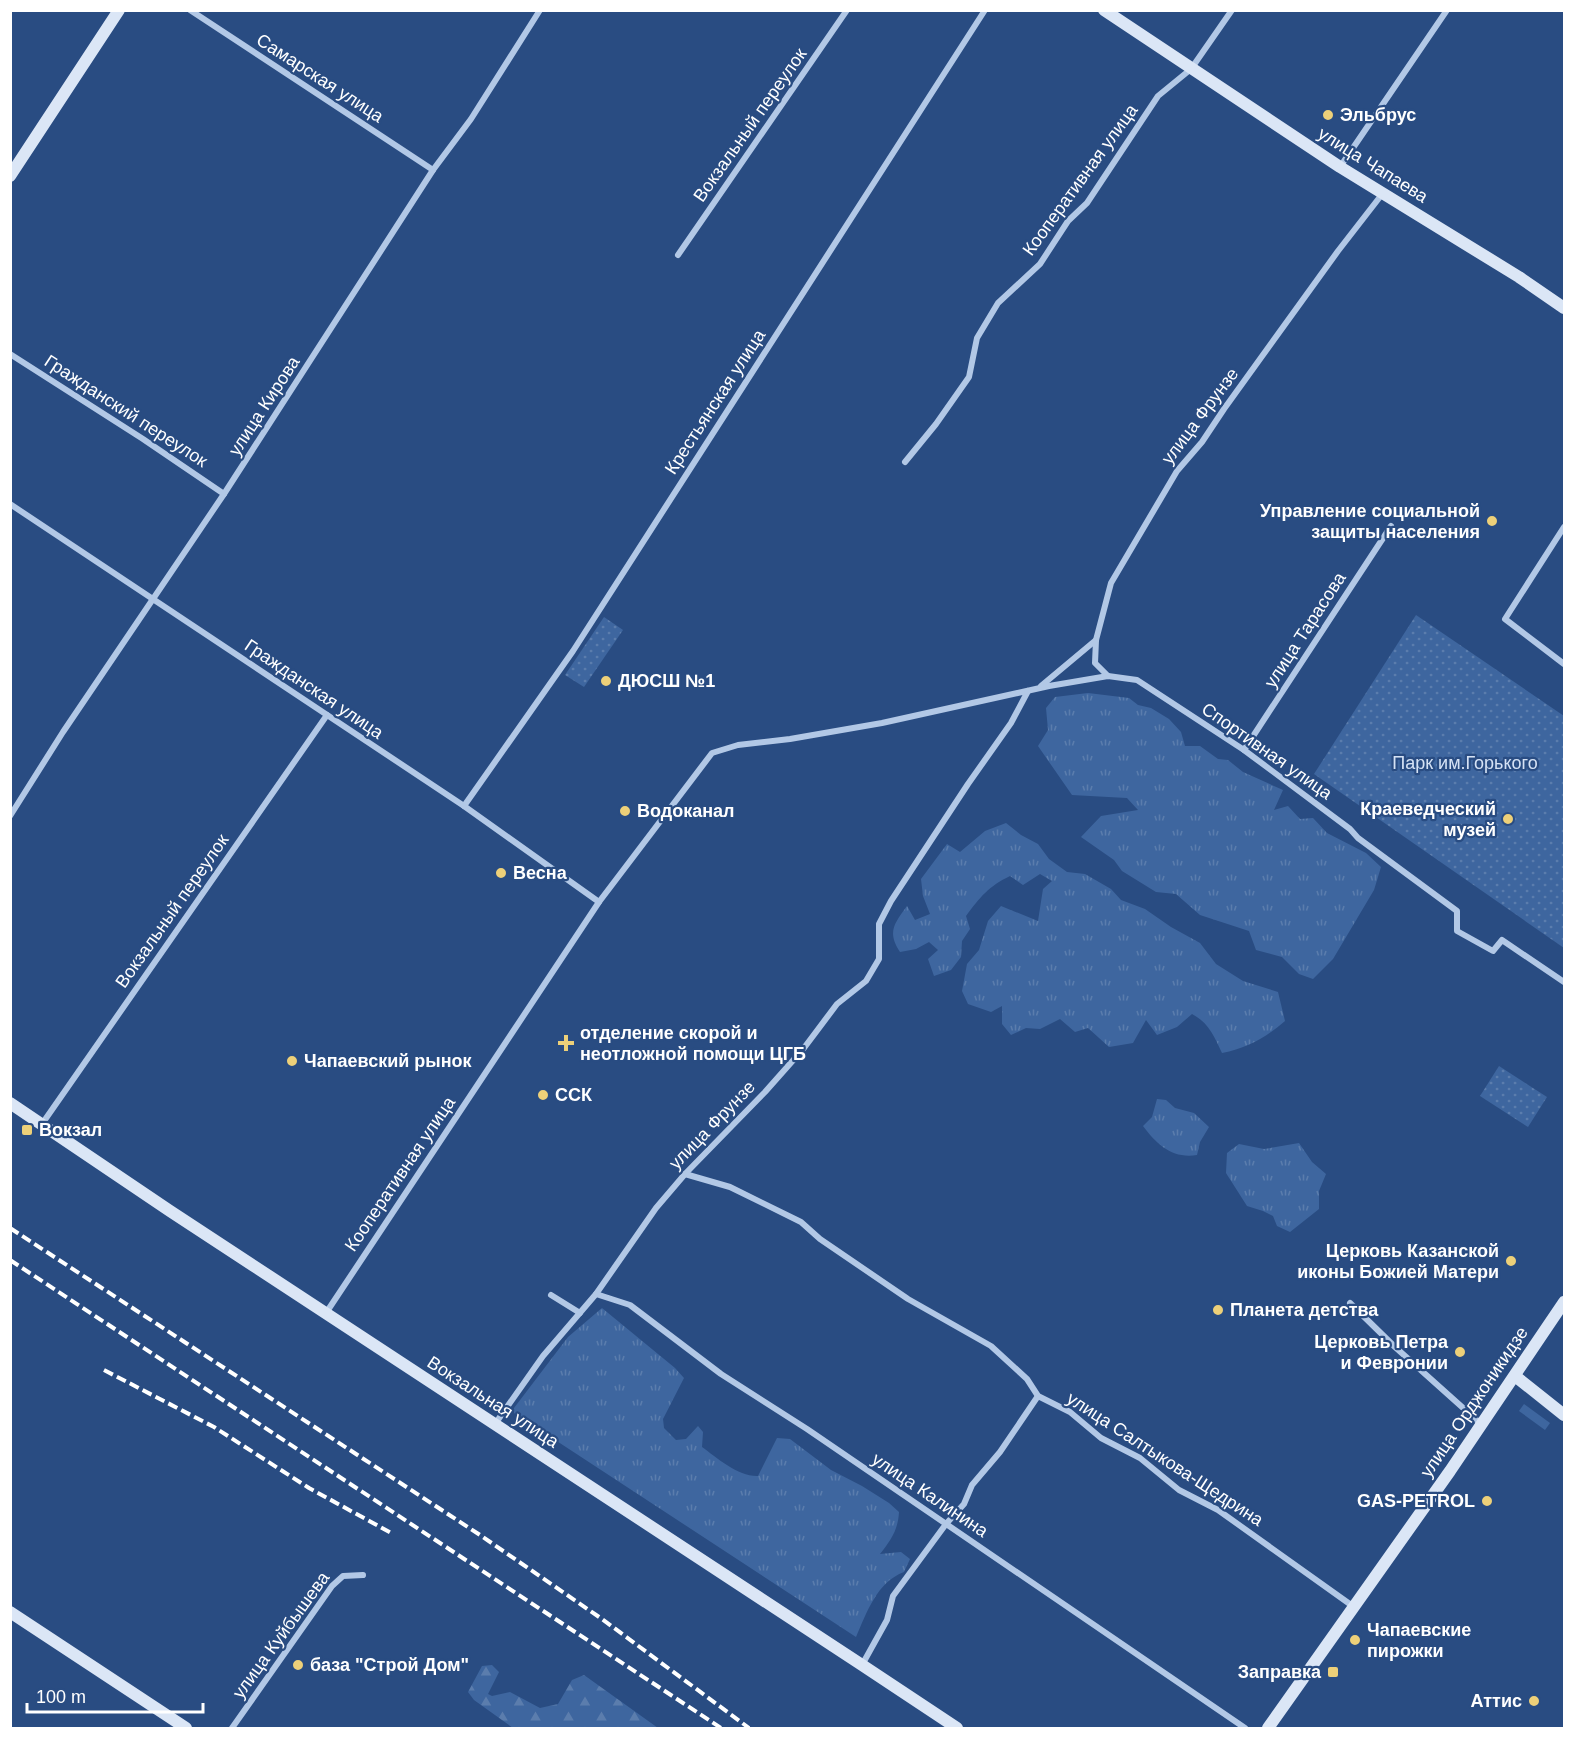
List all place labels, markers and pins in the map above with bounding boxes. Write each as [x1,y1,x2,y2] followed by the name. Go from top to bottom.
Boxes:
[1340,105,1416,125] place label: Эльбрус
[1321,108,1335,122] marker: Эльбрус
[1260,501,1480,542] place label: Управление социальной защиты населения
[1485,514,1499,528] marker: Управление социальной защиты населения
[618,671,715,691] place label: ДЮСШ №1
[599,674,613,688] marker: ДЮСШ №1
[1360,799,1496,840] place label: Краеведческий музей
[637,801,735,821] place label: Водоканал
[618,804,632,818] marker: Водоканал
[1501,812,1515,826] marker: Краеведческий музей
[513,863,568,883] place label: Весна
[494,866,508,880] marker: Весна
[580,1023,806,1064] place label: отделение скорой и неотложной помощи ЦГБ
[557,1034,575,1052] marker: отделение скорой и неотложной помощи ЦГБ
[304,1051,473,1071] place label: Чапаевский рынок
[285,1054,299,1068] marker: Чапаевский рынок
[555,1085,593,1105] place label: ССК
[536,1088,550,1102] marker: ССК
[39,1120,102,1140] place label: Вокзал
[20,1123,34,1137] marker: Вокзал
[1297,1241,1499,1282] place label: Церковь Казанской иконы Божией Матери
[1504,1254,1518,1268] marker: Церковь Казанской иконы Божией Матери
[1230,1300,1379,1320] place label: Планета детства
[1211,1303,1225,1317] marker: Планета детства
[1314,1332,1449,1373] place label: Церковь Петра и Февронии
[1453,1345,1467,1359] marker: Церковь Петра и Февронии
[1357,1491,1475,1511] place label: GAS-PETROL
[1480,1494,1494,1508] marker: GAS-PETROL
[1367,1620,1471,1661] place label: Чапаевские пирожки
[1348,1633,1362,1647] marker: Чапаевские пирожки
[310,1655,469,1675] place label: база "Строй Дом"
[291,1658,305,1672] marker: база "Строй Дом"
[1238,1662,1322,1682] place label: Заправка
[1326,1665,1340,1679] marker: Заправка
[1471,1691,1522,1711] place label: Аттис
[1527,1694,1541,1708] marker: Аттис

